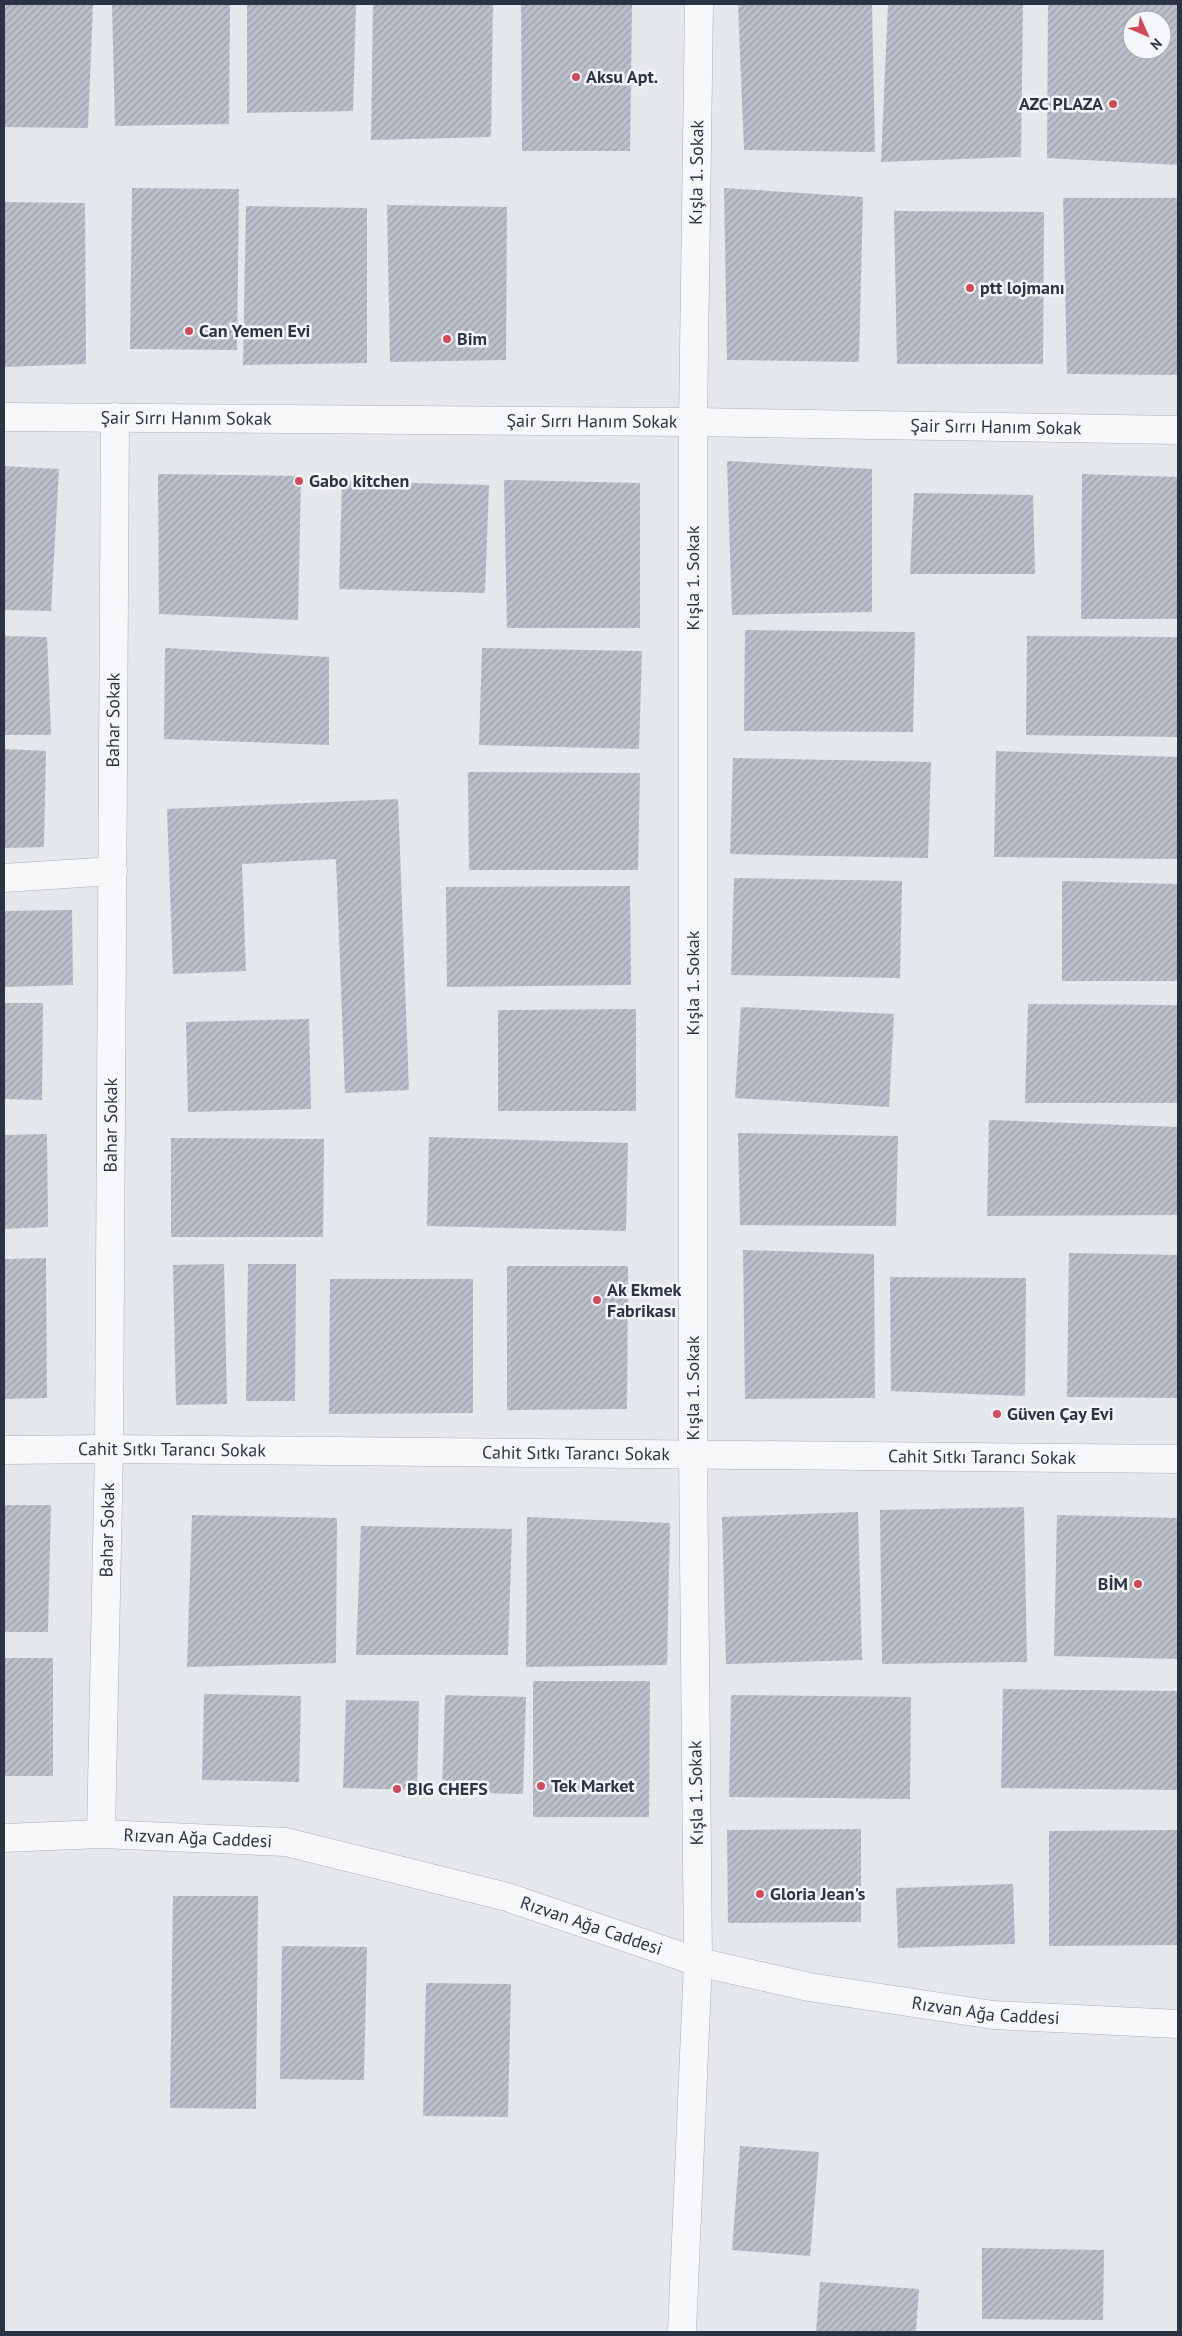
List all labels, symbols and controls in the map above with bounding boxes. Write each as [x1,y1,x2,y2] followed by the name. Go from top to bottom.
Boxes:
[1122,10,1172,60] north arrow
[1147,35,1166,54] text: N
[586,65,658,88] place label: Aksu Apt.
[570,71,582,83] marker: Aksu Apt.
[1019,92,1103,115] place label: AZC PLAZA
[1107,98,1119,110] marker: AZC PLAZA
[684,119,708,225] street label: Kışla 1. Sokak
[980,276,1065,299] place label: ptt lojmanı
[964,282,976,294] marker: ptt lojmanı
[199,319,310,342] place label: Can Yemen Evi
[183,325,195,337] marker: Can Yemen Evi
[457,327,487,350] place label: Bim
[441,333,453,345] marker: Bim
[100,406,272,430] street label: Şair Sırrı Hanım Sokak
[506,409,678,433] street label: Şair Sırrı Hanım Sokak
[910,414,1082,439] street label: Şair Sırrı Hanım Sokak
[309,469,409,492] place label: Gabo kitchen
[293,475,305,487] marker: Gabo kitchen
[681,525,704,630] street label: Kışla 1. Sokak
[101,672,125,767] street label: Bahar Sokak
[681,930,704,1035] street label: Kışla 1. Sokak
[99,1077,122,1172] street label: Bahar Sokak
[607,1278,682,1322] place label: Ak Ekmek Fabrikası
[591,1294,603,1306] marker: Ak Ekmek Fabrikası
[681,1335,704,1440] street label: Kışla 1. Sokak
[1007,1402,1114,1425] place label: Güven Çay Evi
[991,1408,1003,1420] marker: Güven Çay Evi
[78,1437,266,1461] street label: Cahit Sıtkı Tarancı Sokak
[482,1440,670,1465] street label: Cahit Sıtkı Tarancı Sokak
[888,1444,1076,1469] street label: Cahit Sıtkı Tarancı Sokak
[94,1482,119,1578] street label: Bahar Sokak
[1098,1572,1128,1595] place label: BİM
[1132,1578,1144,1590] marker: BİM
[683,1740,708,1846] street label: Kışla 1. Sokak
[551,1774,635,1797] place label: Tek Market
[407,1777,488,1800] place label: BIG CHEFS
[535,1780,547,1792] marker: Tek Market
[391,1783,403,1795] marker: BIG CHEFS
[123,1823,273,1852] street label: Rızvan Ağa Caddesi
[770,1882,866,1905] place label: Gloria Jean's
[754,1888,766,1900] marker: Gloria Jean's
[517,1890,666,1960] street label: Rızvan Ağa Caddesi
[910,1991,1060,2029] street label: Rızvan Ağa Caddesi

